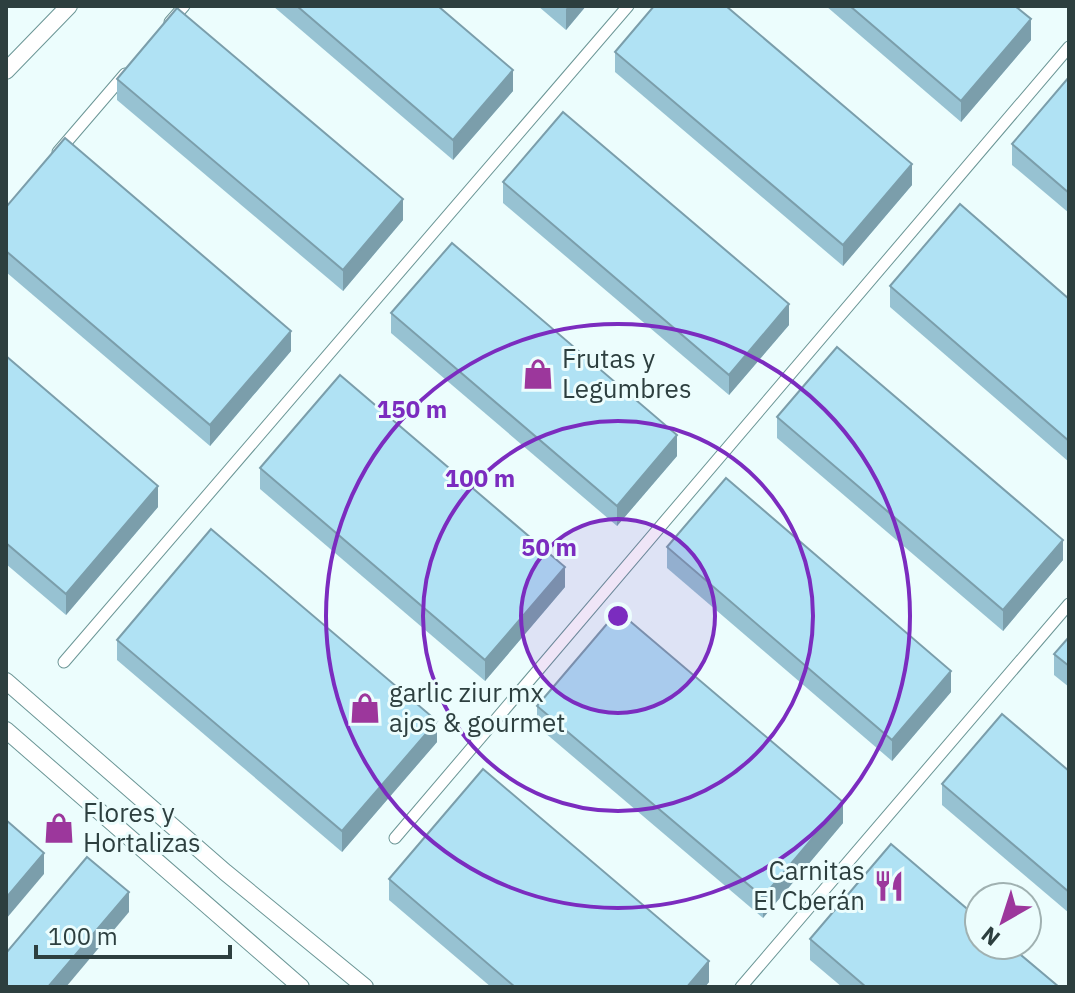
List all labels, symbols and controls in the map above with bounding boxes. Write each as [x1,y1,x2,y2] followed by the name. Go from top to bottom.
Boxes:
[562,341,692,405] place label: Frutas y Legumbres
[521,357,555,391] shop icon: Frutas y Legumbres
[377,393,447,425] text: 150 m
[445,462,515,494] text: 100 m
[521,531,577,563] text: 50 m
[604,602,632,630] centre of rings
[389,675,565,739] place label: garlic ziur mx ajos & gourmet
[348,691,382,725] shop icon: garlic ziur mx ajos & gourmet
[83,795,201,859] place label: Flores y Hortalizas
[42,811,76,845] shop icon: Flores y Hortalizas
[753,853,865,917] place label: Carnitas El Cberán
[872,869,906,903] restaurant icon: Carnitas El Cberán
[963,881,1043,961] north arrow
[36,909,230,959] scale bar
[48,920,118,952] text: 100 m
[975,921,1005,953] text: N

